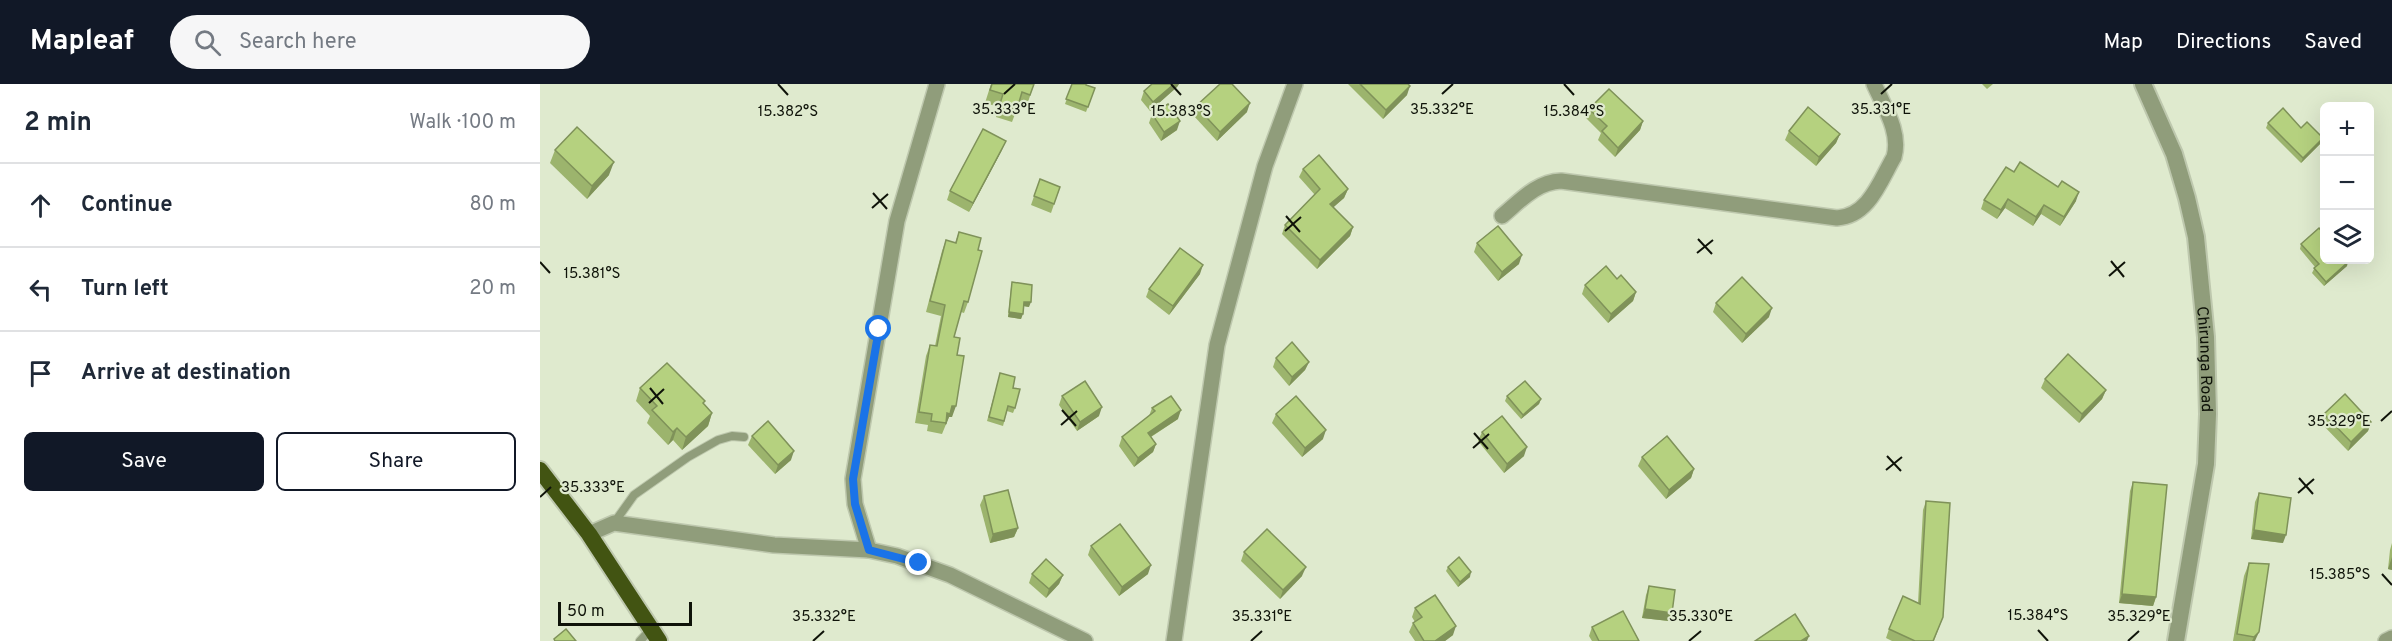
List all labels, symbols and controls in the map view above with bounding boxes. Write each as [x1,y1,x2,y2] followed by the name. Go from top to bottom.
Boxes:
[170,15,590,69] search box
[30,24,134,60] text: Mapleaf
[191,26,224,59] icon: search
[239,29,357,56] text: Search here
[2103,29,2143,56] text: Map
[2176,29,2271,56] text: Directions
[2304,29,2362,56] text: Saved
[972,101,1036,120] text: 35.333°E
[1410,101,1474,120] text: 35.332°E
[1851,101,1911,120] text: 35.331°E
[2320,102,2374,264] map controls
[2320,102,2374,156] button: +
[758,103,818,122] text: 15.382°S
[1151,103,1211,122] text: 15.383°S
[1544,103,1604,122] text: 15.384°S
[24,107,92,140] text: 2 min
[409,110,516,136] text: Walk · 100 m
[2320,156,2374,210] button: −
[24,189,57,222] icon: ahead
[81,192,172,219] text: Continue
[470,192,516,218] text: 80 m
[2320,210,2374,264] button: layers
[563,265,621,284] text: 15.381°S
[24,273,57,306] icon: left
[81,276,169,303] text: Turn left
[469,276,516,302] text: 20 m
[2191,305,2216,412] street label: Chirunga Road
[865,315,891,341] route start
[24,357,57,390] icon: arrive
[81,360,291,387] text: Arrive at destination
[2307,413,2371,432] text: 35.329°E
[24,432,264,491] button: Save
[276,432,516,491] button: Share
[561,479,625,498] text: 35.333°E
[905,549,931,575] route end
[2310,566,2370,585] text: 15.385°S
[558,599,692,626] scale bar
[567,602,605,622] text: 50 m
[2008,607,2068,626] text: 15.384°S
[792,608,856,627] text: 35.332°E
[1232,608,1292,627] text: 35.331°E
[1669,608,1733,627] text: 35.330°E
[2107,608,2171,627] text: 35.329°E

